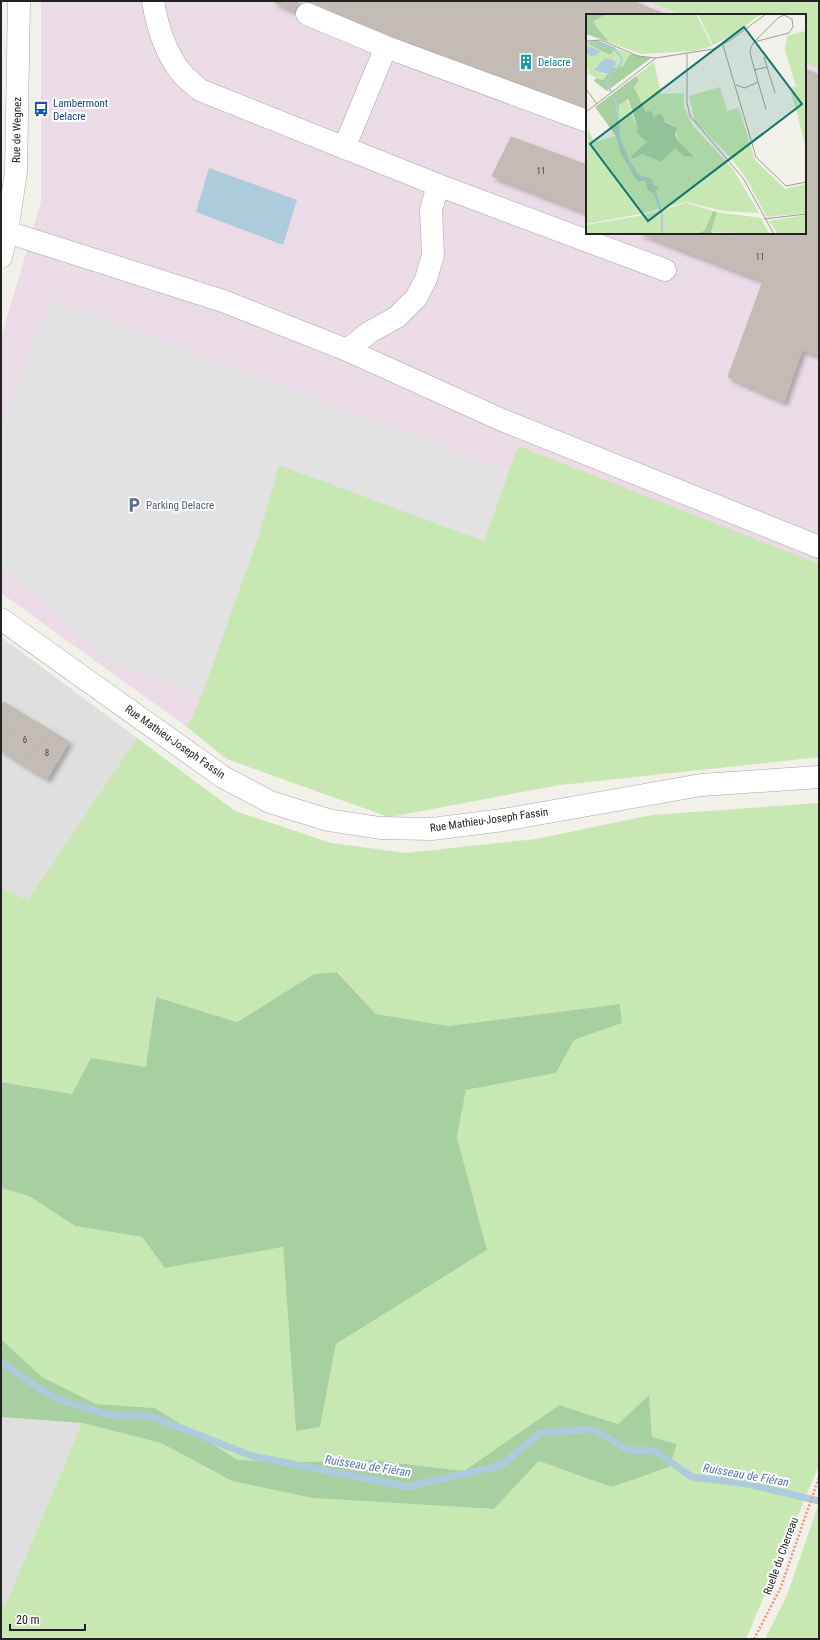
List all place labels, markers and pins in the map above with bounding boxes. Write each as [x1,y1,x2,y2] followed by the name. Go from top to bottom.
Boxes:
[517,53,535,71] building icon: Delacre
[538,56,571,69] place label: Delacre
[53,97,108,123] place label: Lambermont Delacre
[32,100,50,118] bus stop icon: Lambermont Delacre
[125,496,143,514] parking icon: Parking Delacre
[146,499,214,512] place label: Parking Delacre

